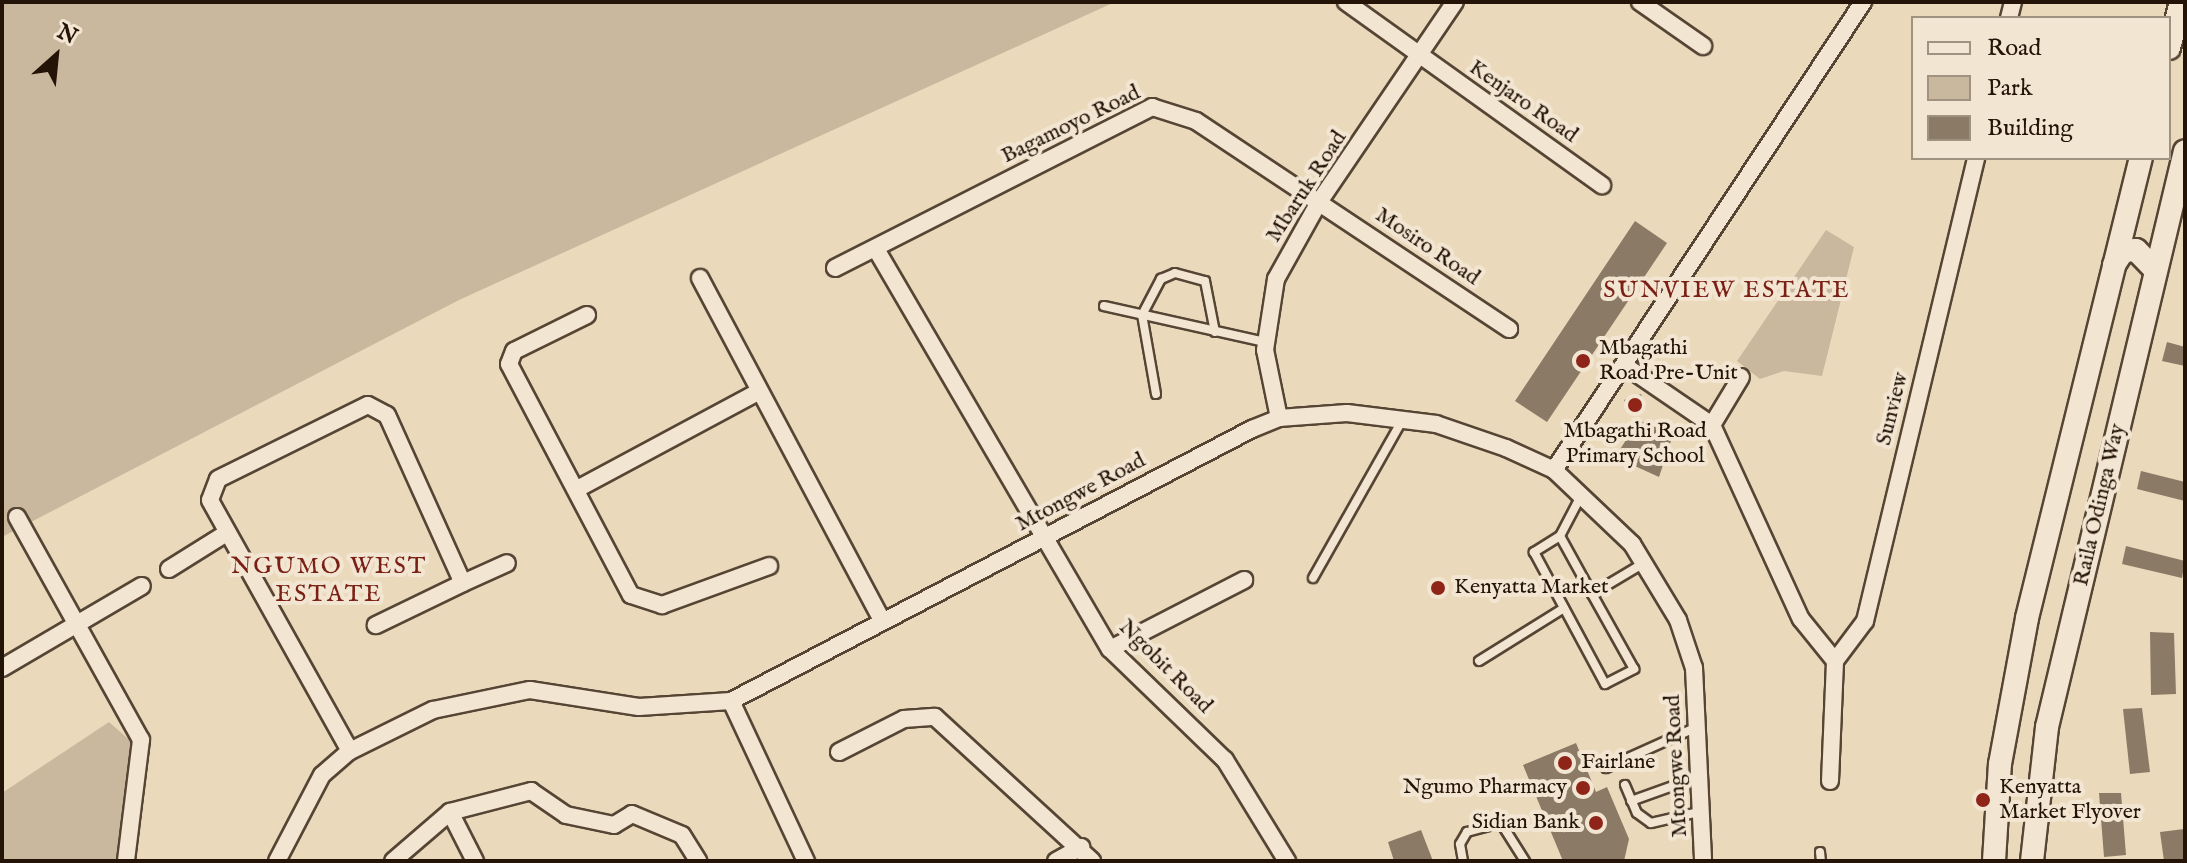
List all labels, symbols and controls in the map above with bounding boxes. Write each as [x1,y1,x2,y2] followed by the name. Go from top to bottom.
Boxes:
[16,16,96,96] north arrow
[1911,16,2171,160] legend
[52,18,82,51] text: N
[1987,33,2041,64] text: Road
[1463,55,1583,149] street label: Kenjaro Road
[1987,73,2033,104] text: Park
[997,80,1145,170] street label: Bagamoyo Road
[1987,113,2073,144] text: Building
[1261,126,1353,248] street label: Mbaruk Road
[1370,202,1484,292] street label: Mosiro Road
[1603,277,1851,305] district label: SUNVIEW ESTATE
[1599,335,1738,386] place label: Mbagathi Road Pre-Unit
[1574,352,1592,370] marker: Mbagathi Road Pre-Unit
[1871,370,1915,448] street label: Sunview
[1626,396,1644,414] marker: Mbagathi Road Primary School
[1563,418,1707,470] place label: Mbagathi Road Primary School
[2068,421,2132,589] street label: Raila Odinga Way
[1012,448,1150,538] street label: Mtongwe Road
[231,553,427,609] district label: NGUMO WEST ESTATE
[1454,575,1609,601] place label: Kenyatta Market
[1429,579,1447,597] marker: Kenyatta Market
[1113,615,1217,719] street label: Ngobit Road
[1660,694,1694,838] street label: Mtongwe Road
[1581,750,1655,776] place label: Fairlane
[1556,754,1574,772] marker: Fairlane
[1999,774,2141,826] place label: Kenyatta Market Flyover
[1403,775,1567,801] place label: Ngumo Pharmacy
[1574,779,1592,797] marker: Ngumo Pharmacy
[1974,791,1992,809] marker: Kenyatta Market Flyover
[1472,810,1580,836] place label: Sidian Bank
[1587,814,1605,832] marker: Sidian Bank

